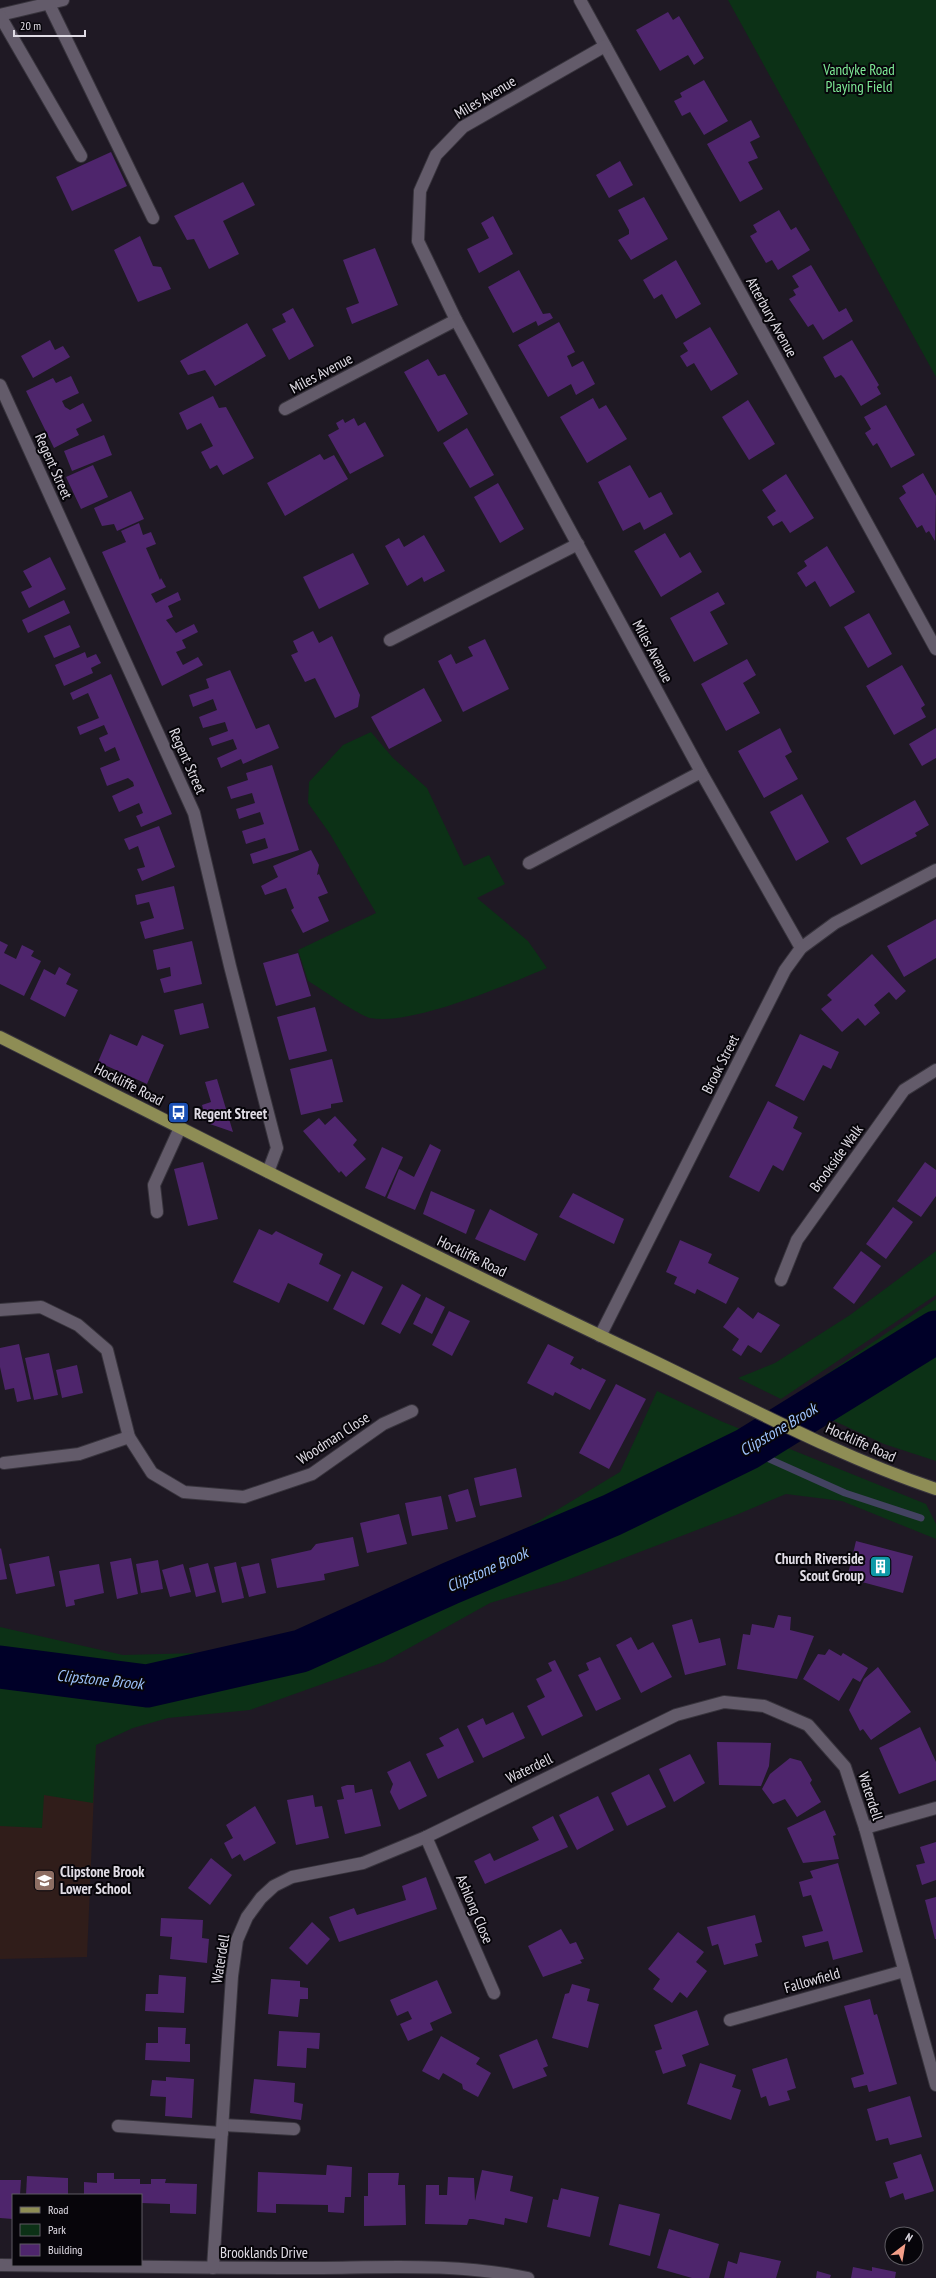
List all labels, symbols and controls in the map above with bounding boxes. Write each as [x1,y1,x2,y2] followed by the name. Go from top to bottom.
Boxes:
[14,12,85,38] scale bar
[20,18,41,33] text: 20 m
[822,60,895,96] park label: Vandyke Road Playing Field
[451,71,519,123] street label: Miles Avenue
[742,274,802,360] street label: Atterbury Avenue
[286,349,356,397] street label: Miles Avenue
[31,430,77,502] street label: Regent Street
[629,616,677,686] street label: Miles Avenue
[165,725,211,797] street label: Regent Street
[697,1031,743,1097] street label: Brook Street
[91,1059,167,1109] street label: Hockliffe Road
[166,1100,192,1126] bus stop icon: Regent Street
[194,1104,268,1123] place label: Regent Street
[805,1120,867,1195] street label: Brookside Walk
[434,1231,510,1281] street label: Hockliffe Road
[736,1397,822,1460] water label: Clipstone Brook
[293,1408,373,1468] street label: Woodman Close
[823,1418,899,1466] street label: Hockliffe Road
[443,1541,532,1596] water label: Clipstone Brook
[775,1549,864,1585] place label: Church Riverside Scout Group
[867,1554,893,1580] building icon: Church Riverside Scout Group
[56,1665,146,1694] water label: Clipstone Brook
[503,1748,556,1787] street label: Waterdell
[854,1769,888,1823] street label: Waterdell
[60,1862,145,1898] place label: Clipstone Brook Lower School
[32,1867,58,1893] school or university icon: Clipstone Brook Lower School
[452,1872,498,1946] street label: Ashlong Close
[207,1933,233,1985] street label: Waterdell
[782,1963,842,1997] street label: Fallowfield
[12,2194,142,2266] legend
[48,2202,68,2217] text: Road
[48,2222,66,2237] text: Park
[884,2226,924,2266] north arrow
[903,2230,915,2245] text: N
[48,2242,83,2257] text: Building
[220,2243,308,2262] street label: Brooklands Drive

